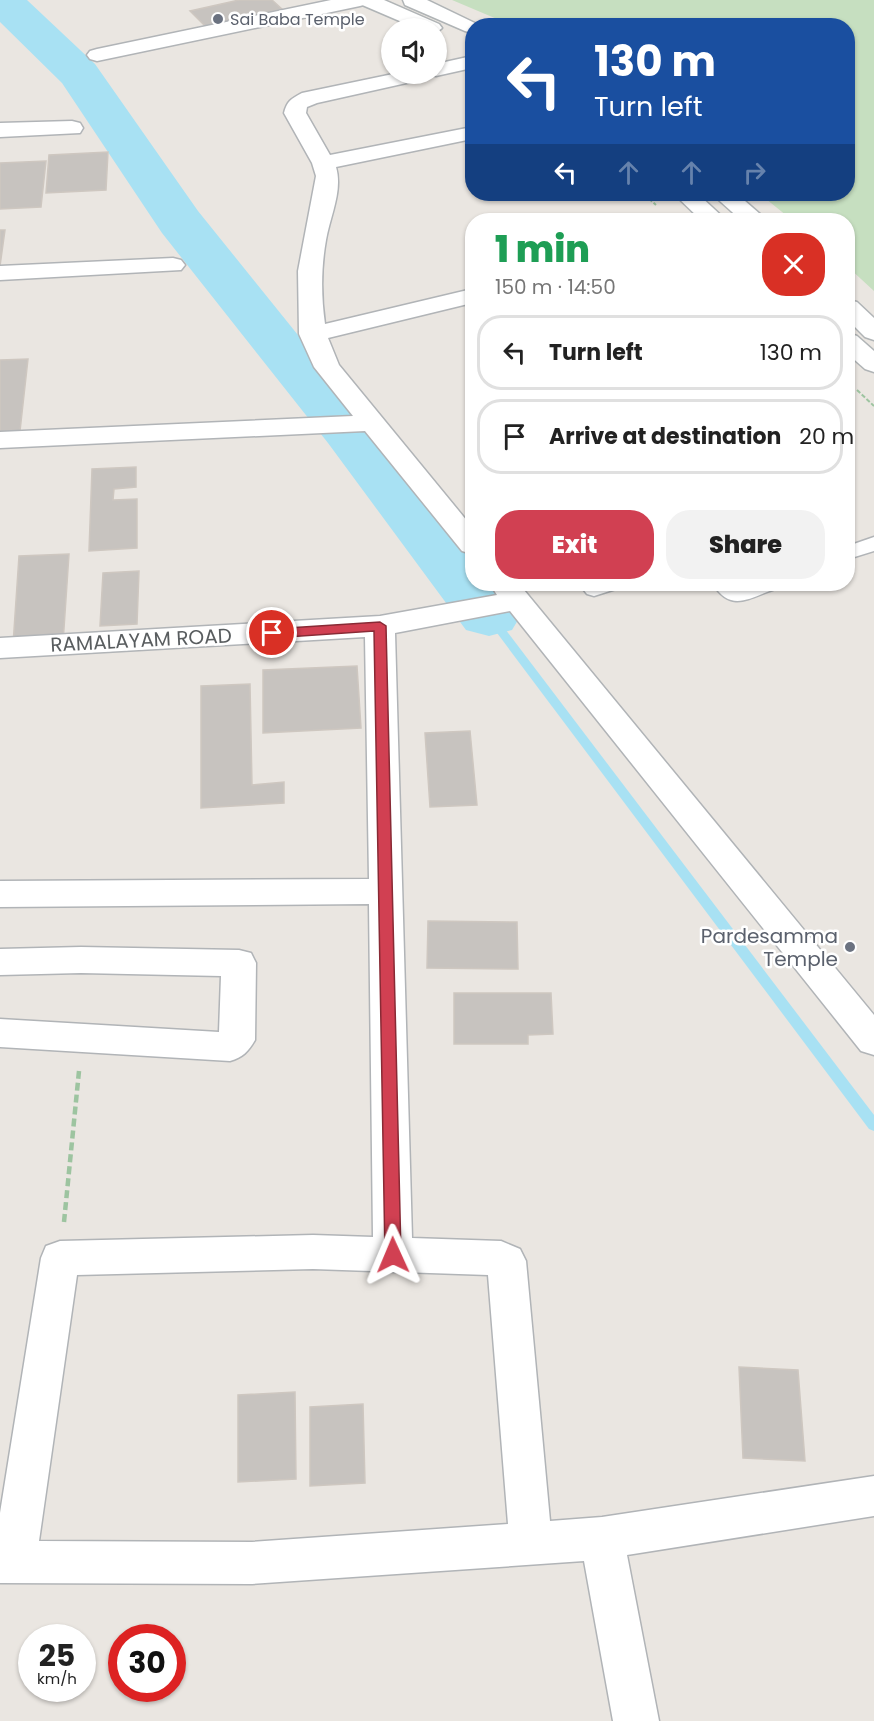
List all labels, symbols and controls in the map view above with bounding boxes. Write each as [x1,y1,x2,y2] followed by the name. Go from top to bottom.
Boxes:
[230,8,365,31] place label: Sai Baba Temple
[211,12,225,26] marker: Sai Baba Temple
[381,18,447,84] map controls
[381,18,447,84] button: sound
[594,32,716,91] text: 130 m
[495,42,573,120] icon: left
[594,88,703,125] text: Turn left
[549,156,582,189] icon: left
[612,156,645,189] icon: ahead
[675,156,708,189] icon: ahead
[738,156,771,189] icon: right
[495,224,590,275] text: 1 min
[762,233,825,296] button: close
[495,273,616,301] text: 150 m · 14:50
[498,336,531,369] icon: left
[549,337,643,368] text: Turn left
[760,337,822,368] text: 130 m
[498,420,531,453] icon: arrive
[549,421,781,452] text: Arrive at destination
[799,421,854,452] text: 20 m
[495,510,654,579] button: Exit
[666,510,825,579] button: Share
[246,607,297,658] pin
[255,616,288,649] icon: arrive
[50,621,232,659] street label: RAMALAYAM ROAD
[701,922,838,973] place label: Pardesamma Temple
[843,940,857,954] marker: Pardesamma Temple
[361,1223,425,1287] position arrow
[108,1624,186,1702] speed limit sign: 30
[39,1634,75,1677] text: 25
[37,1668,77,1689] text: km/h

